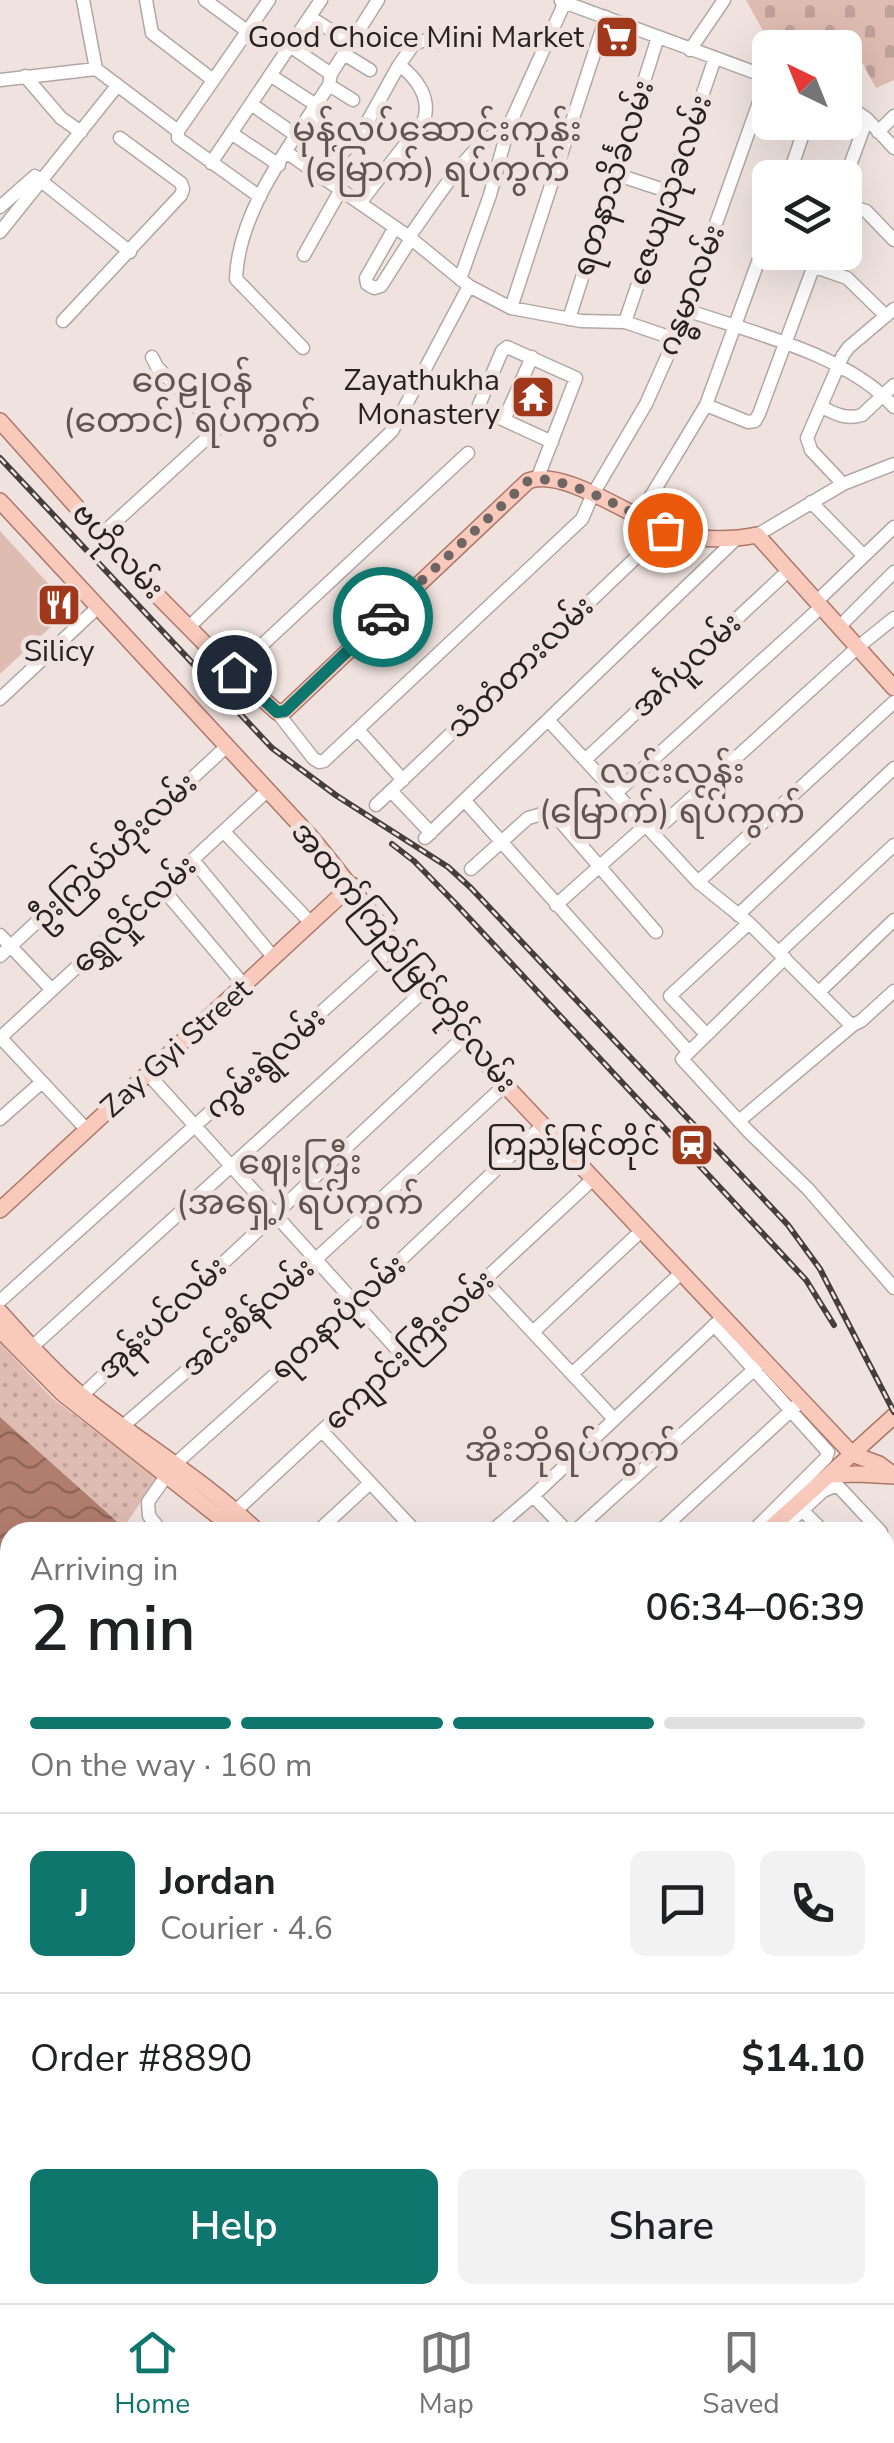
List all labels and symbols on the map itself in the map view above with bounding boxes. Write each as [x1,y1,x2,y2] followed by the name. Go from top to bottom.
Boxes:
[594,14,640,60] supermarket icon: Good Choice Mini Market
[248,17,584,58] place label: Good Choice Mini Market
[752,30,862,140] north arrow
[561,74,668,283] street label: ရတနာသိင်္ခလမ်း
[617,89,726,292] street label: ဇေယျသုခလမ်း
[292,105,582,197] district label: မုန့်လုပ်ဆောင်းကုန်း (မြောက်) ရပ်ကွက်
[646,218,740,363] street label: ဂန္ဓမာလမ်း
[63,356,321,448] district label: ဝေဠုဝန် (တောင်) ရပ်ကွက်
[344,360,501,435] place label: Zayathukha Monastery
[510,374,556,420] temple icon: Zayathukha Monastery
[623,488,708,573] pin
[59,493,174,611] street label: ဗဟိုလမ်း
[333,567,433,667] courier
[36,582,82,628] restaurant icon: Silicy
[436,585,603,748] street label: သံတံတားလမ်း
[621,602,753,730] street label: အင်္ဂပူလမ်း
[192,630,277,715] pin
[24,631,95,672] place label: Silicy
[539,747,805,839] district label: လင်းလွန်း (မြောက်) ရပ်ကွက်
[21,762,209,942] street label: ဦးကြွယ်ဟိုးလမ်း
[278,812,527,1104] street label: အထက်ကြည်မြင်တိုင်လမ်း
[62,844,208,986] street label: ရွှေလှိုင်လမ်း
[92,969,261,1127] street label: Zay Gyi Street
[195,997,337,1132] street label: ကွမ်းရွဲလမ်း
[669,1122,715,1168] station icon: ကြည့်မြင်တိုင်
[486,1123,660,1170] place label: ကြည့်မြင်တိုင်
[176,1139,424,1230] district label: ဈေးကြီး (အရှေ့) ရပ်ကွက်
[260,1244,418,1392] street label: ရတနာပုံလမ်း
[87,1246,239,1392] street label: အုန်းပင်လမ်း
[172,1247,326,1390] street label: အင်းစိန်လမ်း
[314,1259,506,1443] street label: ကျောင်းကြီးလမ်း
[464,1425,680,1477] district label: အိုးဘိုရပ်ကွက်

